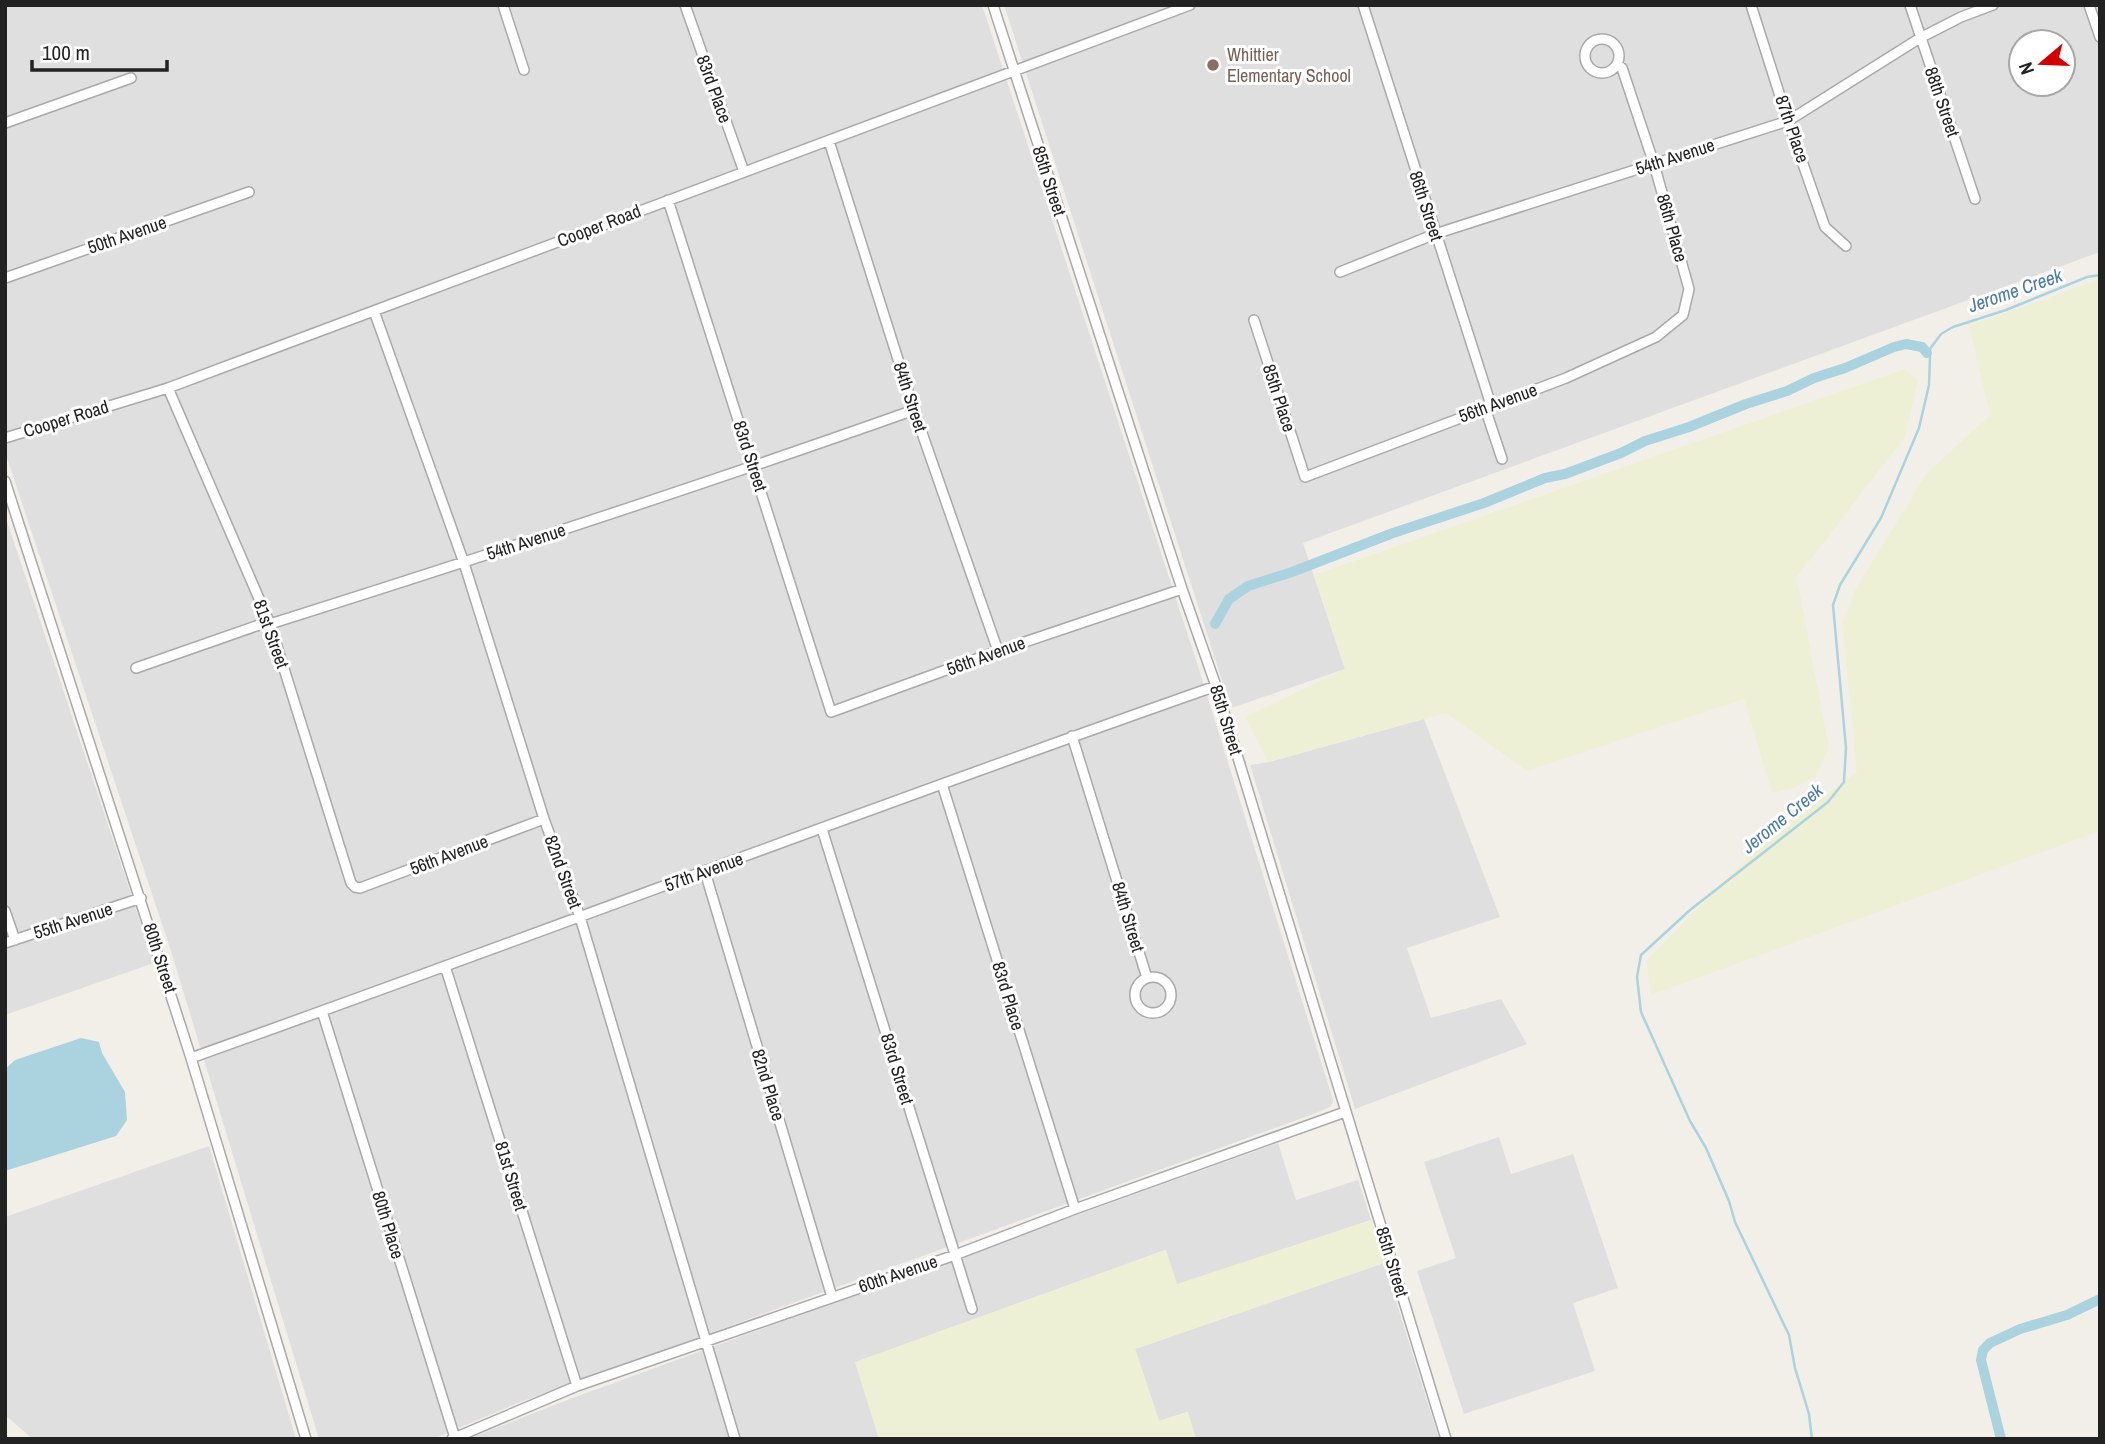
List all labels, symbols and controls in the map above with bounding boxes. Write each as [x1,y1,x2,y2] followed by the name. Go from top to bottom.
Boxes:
[32,28,166,72] scale bar
[2007,28,2077,98] north arrow
[42,38,90,67] text: 100 m
[1227,42,1351,88] place label: Whittier Elementary School
[691,51,738,126] street label: 83rd Place
[1205,57,1221,73] marker: Whittier Elementary School
[2012,59,2040,78] text: N
[1919,64,1966,140] street label: 88th Street
[1769,92,1816,166] street label: 87th Place
[1632,132,1718,181] street label: 54th Avenue
[1026,143,1073,219] street label: 85th Street
[1403,168,1450,244] street label: 86th Street
[1651,191,1694,265] street label: 86th Place
[553,198,644,253] street label: Cooper Road
[84,209,170,260] street label: 50th Avenue
[1964,261,2067,319] water label: Jerome Creek
[887,359,934,435] street label: 84th Street
[1257,361,1302,435] street label: 85th Place
[1455,377,1541,428] street label: 56th Avenue
[20,394,111,443] street label: Cooper Road
[727,417,774,494] street label: 83rd Street
[483,517,569,566] street label: 54th Avenue
[248,596,295,672] street label: 81st Street
[943,630,1029,681] street label: 56th Avenue
[1204,682,1249,758] street label: 85th Street
[1735,776,1829,860] water label: Jerome Creek
[406,828,491,881] street label: 56th Avenue
[539,832,588,912] street label: 82nd Street
[661,846,747,897] street label: 57th Avenue
[1106,879,1151,955] street label: 84th Street
[30,896,116,945] street label: 55th Avenue
[137,920,184,996] street label: 80th Street
[986,958,1031,1033] street label: 83rd Place
[875,1030,920,1107] street label: 83rd Street
[746,1046,791,1124] street label: 82nd Place
[489,1138,534,1214] street label: 81st Street
[366,1188,411,1262] street label: 80th Place
[1370,1224,1415,1300] street label: 85th Street
[855,1248,941,1299] street label: 60th Avenue

